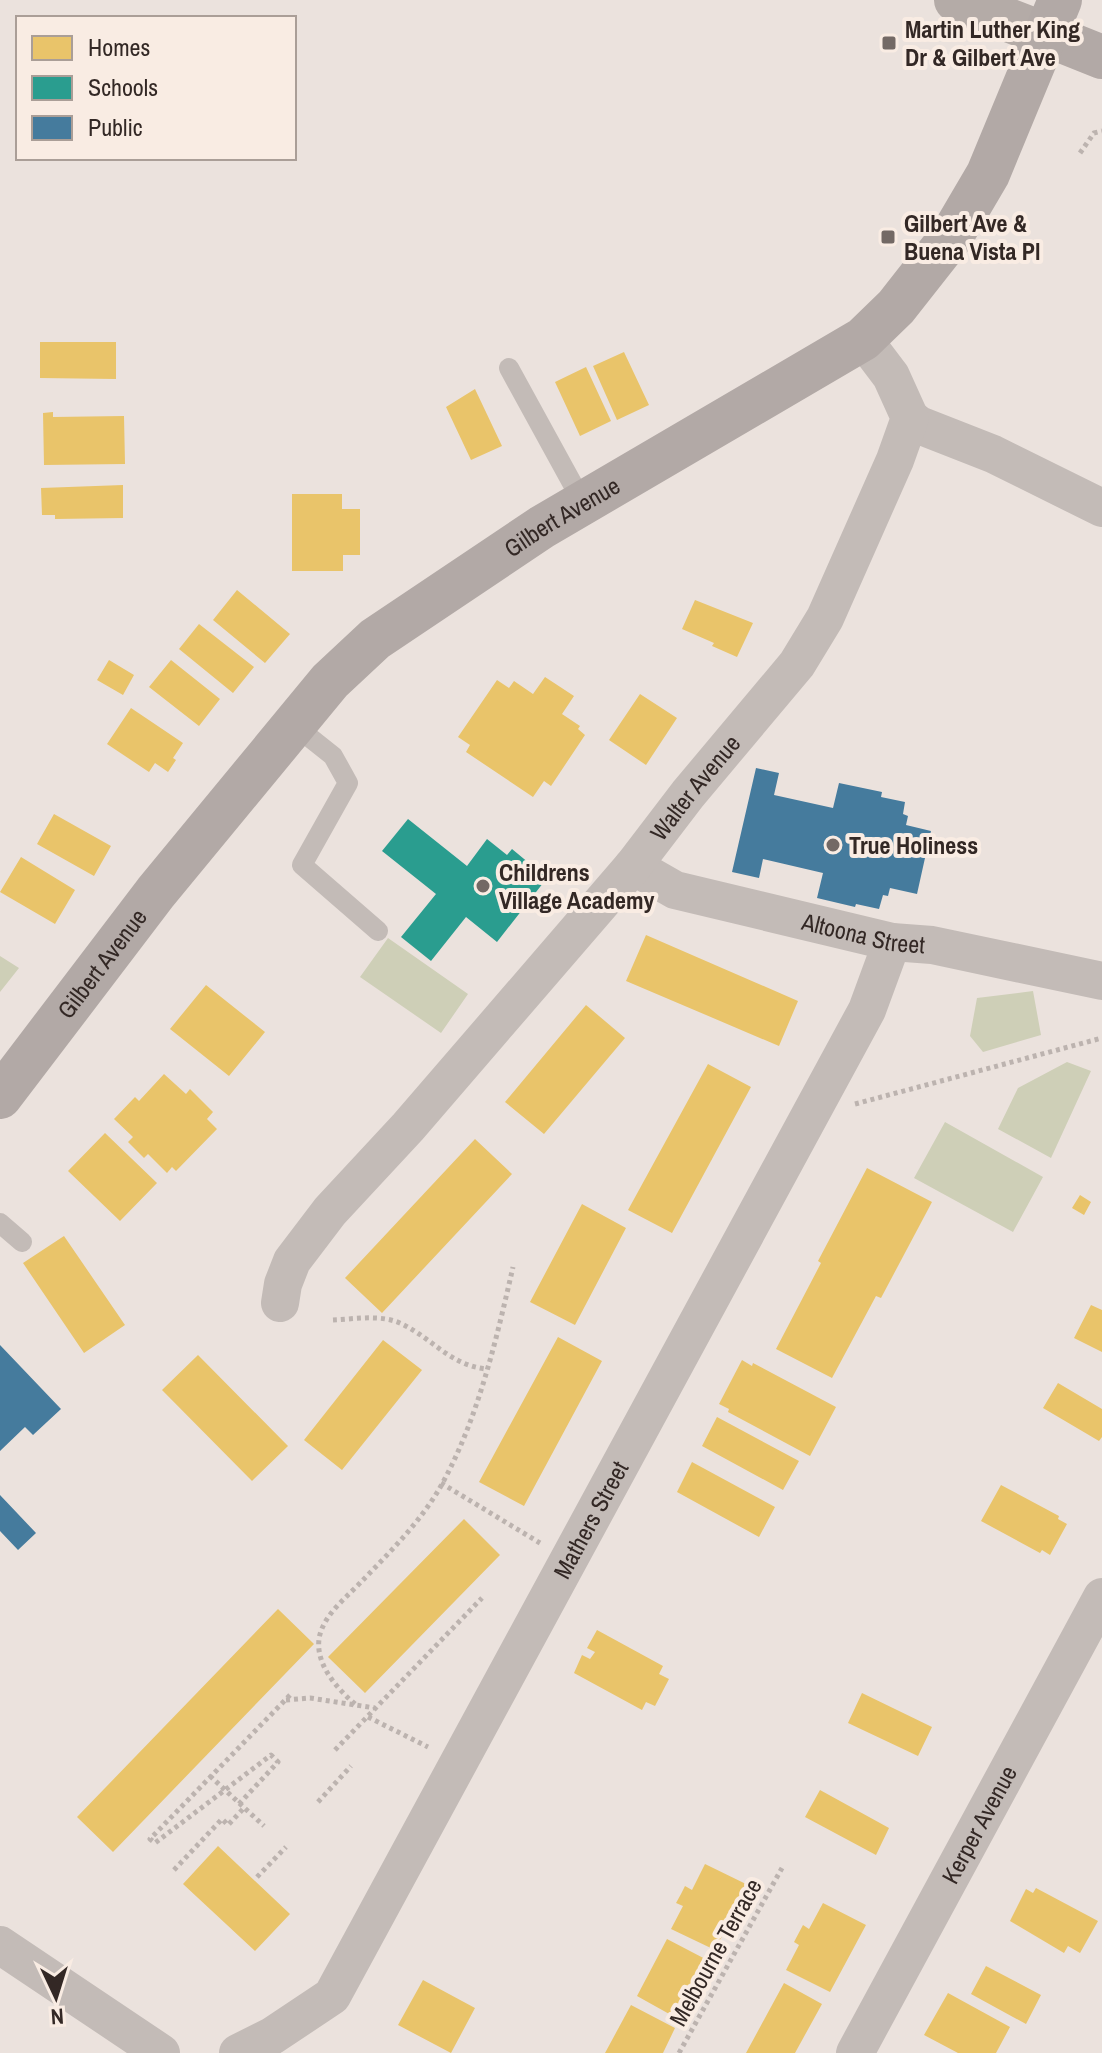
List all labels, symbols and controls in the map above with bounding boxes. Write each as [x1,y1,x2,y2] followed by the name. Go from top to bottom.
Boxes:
[905,13,1080,73] place label: Martin Luther King Dr & Gilbert Ave
[16,16,296,160] legend
[88,31,150,63] text: Homes
[880,34,898,52] marker: Martin Luther King Dr & Gilbert Ave
[88,71,158,103] text: Schools
[88,111,143,143] text: Public
[904,207,1040,267] place label: Gilbert Ave & Buena Vista Pl
[879,228,897,246] marker: Gilbert Ave & Buena Vista Pl
[498,469,625,564] street label: Gilbert Avenue
[642,728,747,847] street label: Walter Avenue
[849,829,978,861] place label: True Holiness
[824,836,842,854] marker: True Holiness
[499,856,654,916] place label: Childrens Village Academy
[474,877,492,895] marker: Childrens Village Academy
[50,902,154,1025] street label: Gilbert Avenue
[798,905,927,960] street label: Altoona Street
[546,1455,636,1584] street label: Mathers Street
[934,1760,1024,1889] street label: Kerper Avenue
[661,1873,769,2031] street label: Melbourne Terrace
[16,1957,96,2037] north arrow
[50,2002,65,2032] text: N

